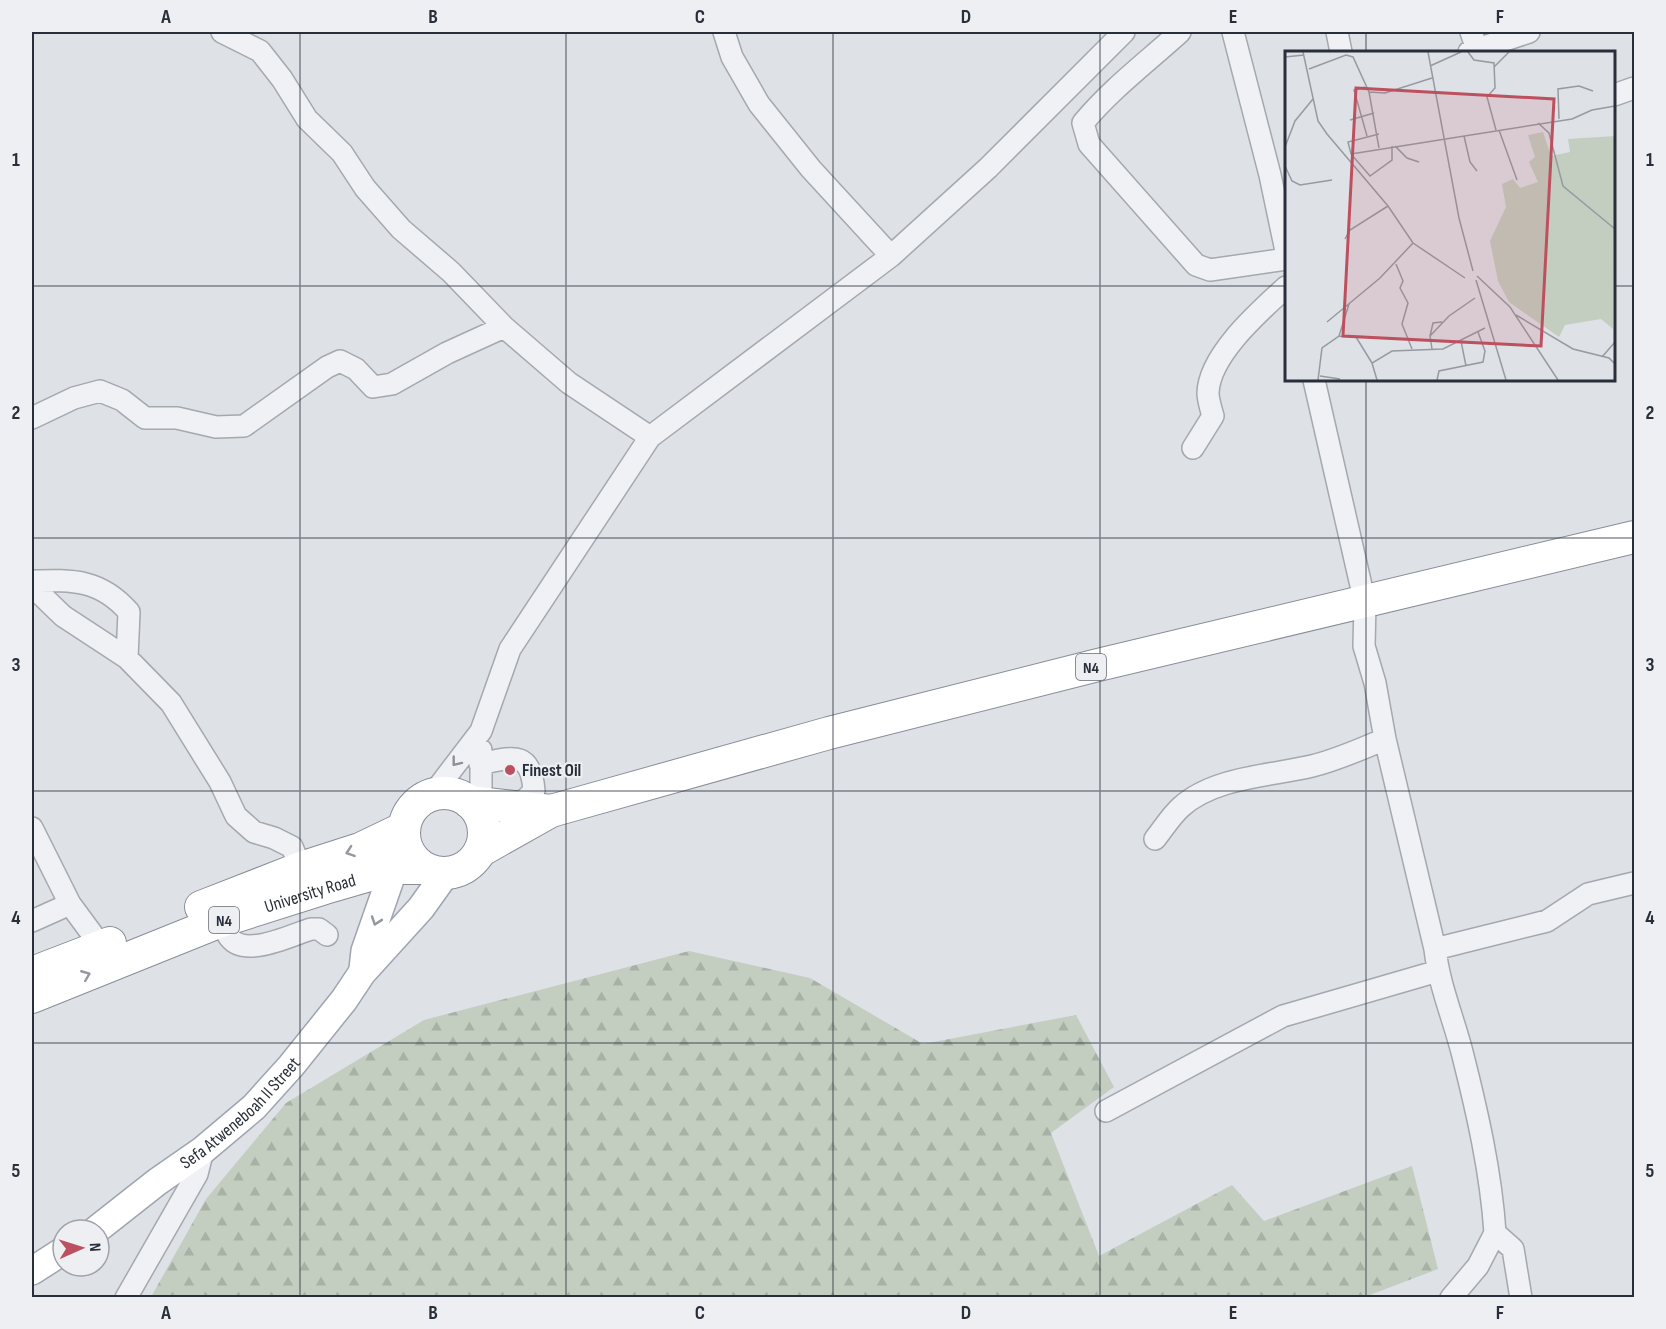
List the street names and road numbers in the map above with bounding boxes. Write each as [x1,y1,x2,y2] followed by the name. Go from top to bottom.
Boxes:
[1076,654,1106,680] road number: N4
[262,870,358,918] street label: University Road
[209,907,239,933] road number: N4
[176,1053,305,1174] street label: Sefa Atweneboah II Street

